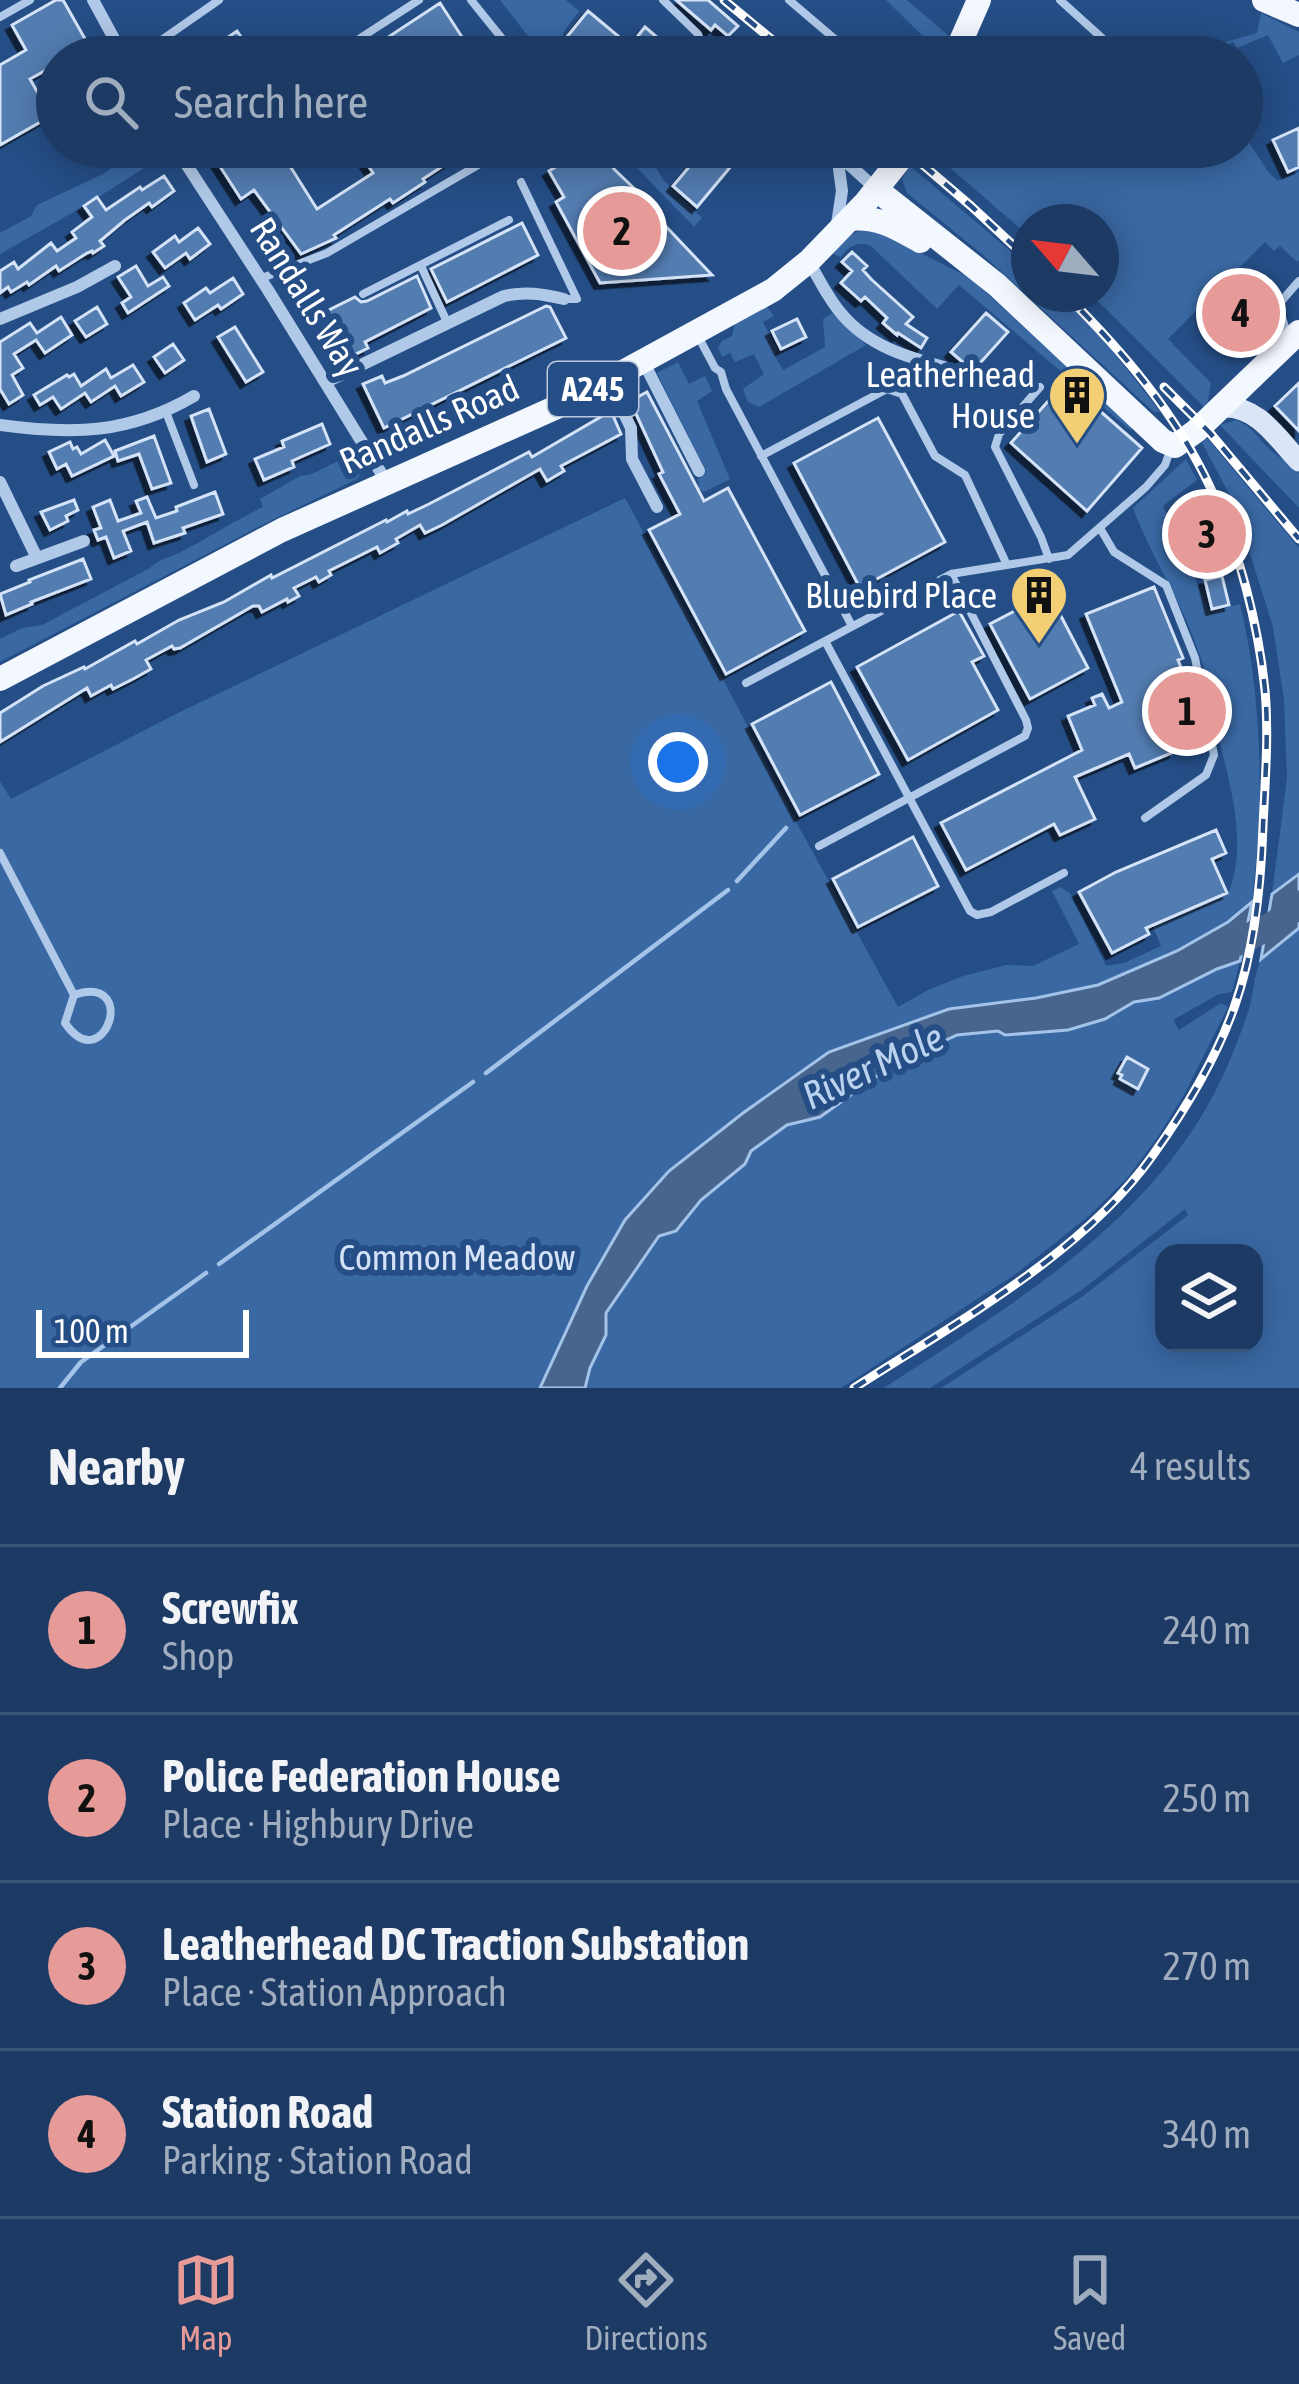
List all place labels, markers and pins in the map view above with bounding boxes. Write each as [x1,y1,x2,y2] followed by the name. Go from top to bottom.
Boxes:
[583,186,661,276] pin: 2
[1202,268,1280,358] pin: 4
[866,353,1035,436] place label: Leatherhead House
[1046,364,1108,446] building icon: Leatherhead House
[1168,489,1246,579] pin: 3
[1008,564,1070,646] building icon: Bluebird Place
[805,574,997,616] place label: Bluebird Place
[1148,666,1226,756] pin: 1

